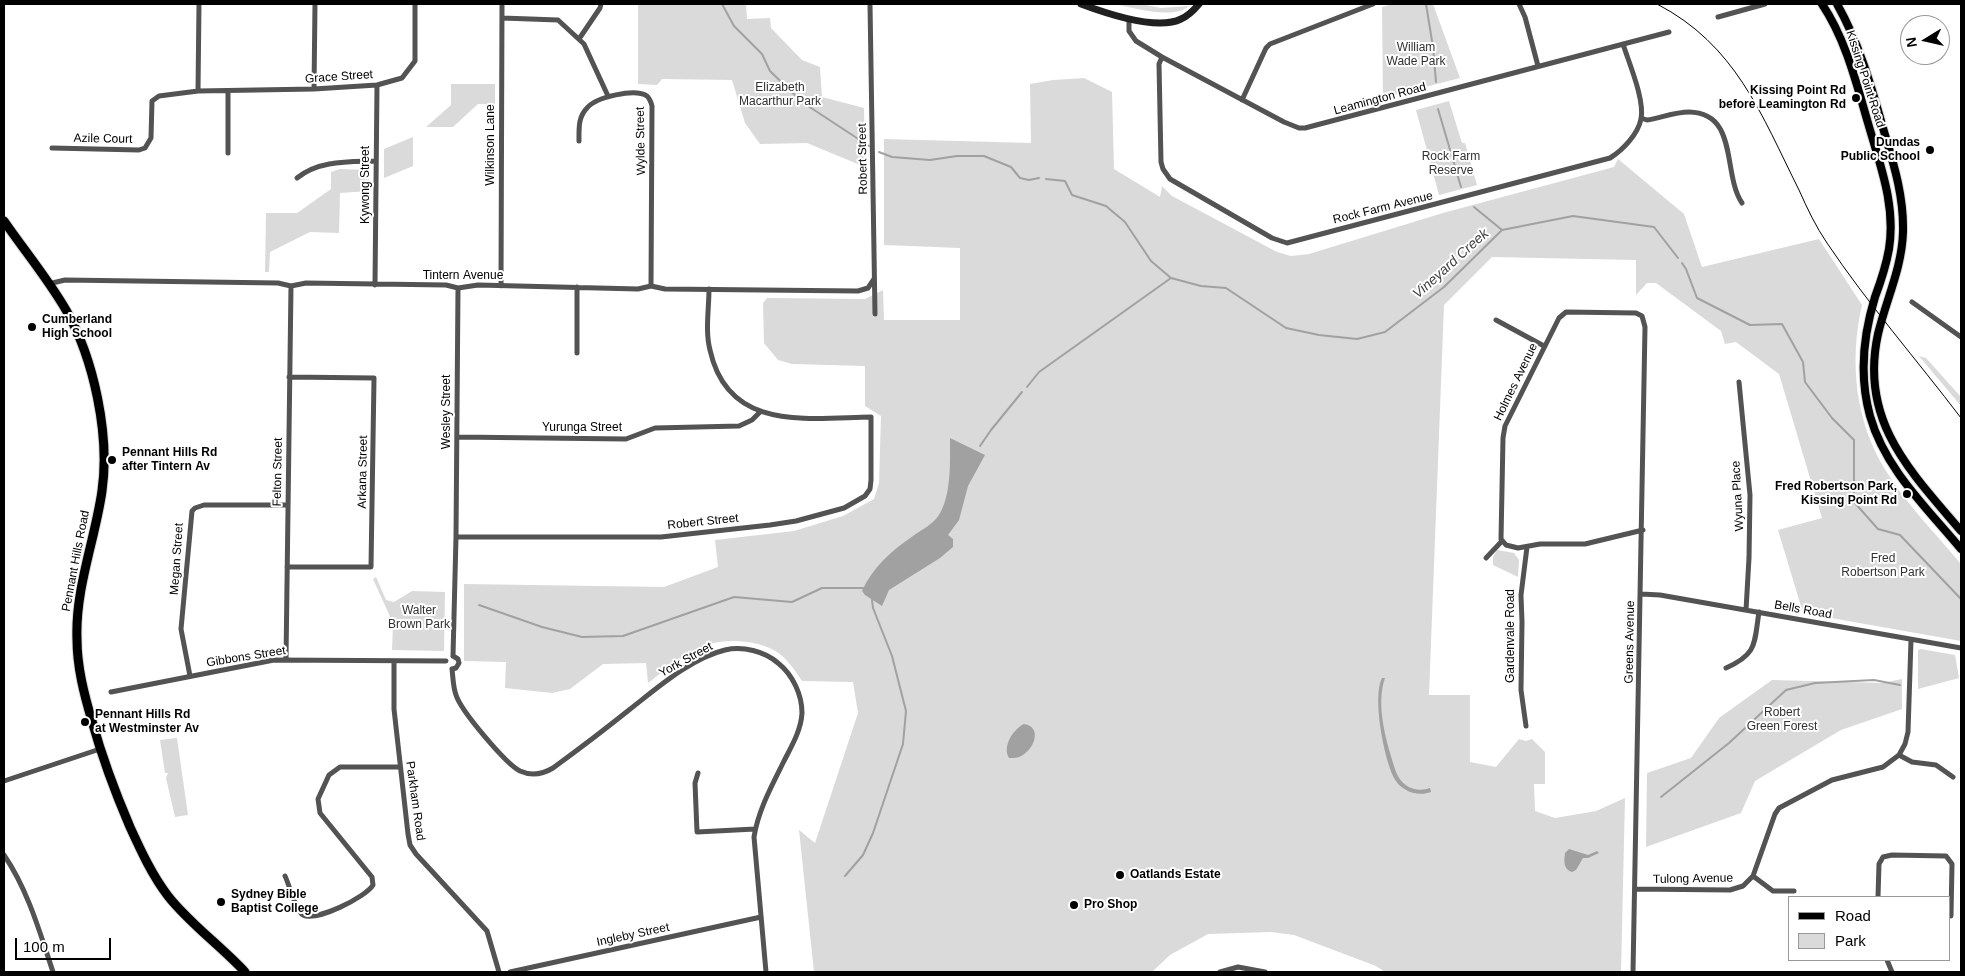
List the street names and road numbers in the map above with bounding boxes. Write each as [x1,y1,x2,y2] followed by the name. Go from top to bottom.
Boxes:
[1842,29,1888,129] street label: Kissing Point Road
[305,67,373,87] street label: Grace Street
[1332,80,1428,118] street label: Leamington Road
[484,104,498,186] street label: Wilkinson Lane
[633,107,649,175] street label: Wylde Street
[855,123,871,195] street label: Robert Street
[74,131,132,147] street label: Azile Court
[359,146,373,224] street label: Kywong Street
[1332,189,1434,227] street label: Rock Farm Avenue
[423,269,503,283] street label: Tintern Avenue
[1491,341,1541,423] street label: Holmes Avenue
[440,375,454,449] street label: Wesley Street
[542,421,622,435] street label: Yurunga Street
[355,435,371,509] street label: Arkana Street
[270,438,286,506] street label: Felton Street
[1729,460,1747,532] street label: Wyuna Place
[59,509,93,613] street label: Pennant Hills Road
[667,511,739,533] street label: Robert Street
[167,523,187,595] street label: Megan Street
[1504,589,1518,683] street label: Gardenvale Road
[1773,598,1833,622] street label: Bells Road
[1622,600,1638,684] street label: Greens Avenue
[657,639,715,681] street label: York Street
[205,644,287,670] street label: Gibbons Street
[402,760,428,842] street label: Parkham Road
[1653,871,1733,887] street label: Tulong Avenue
[595,920,671,950] street label: Ingleby Street

